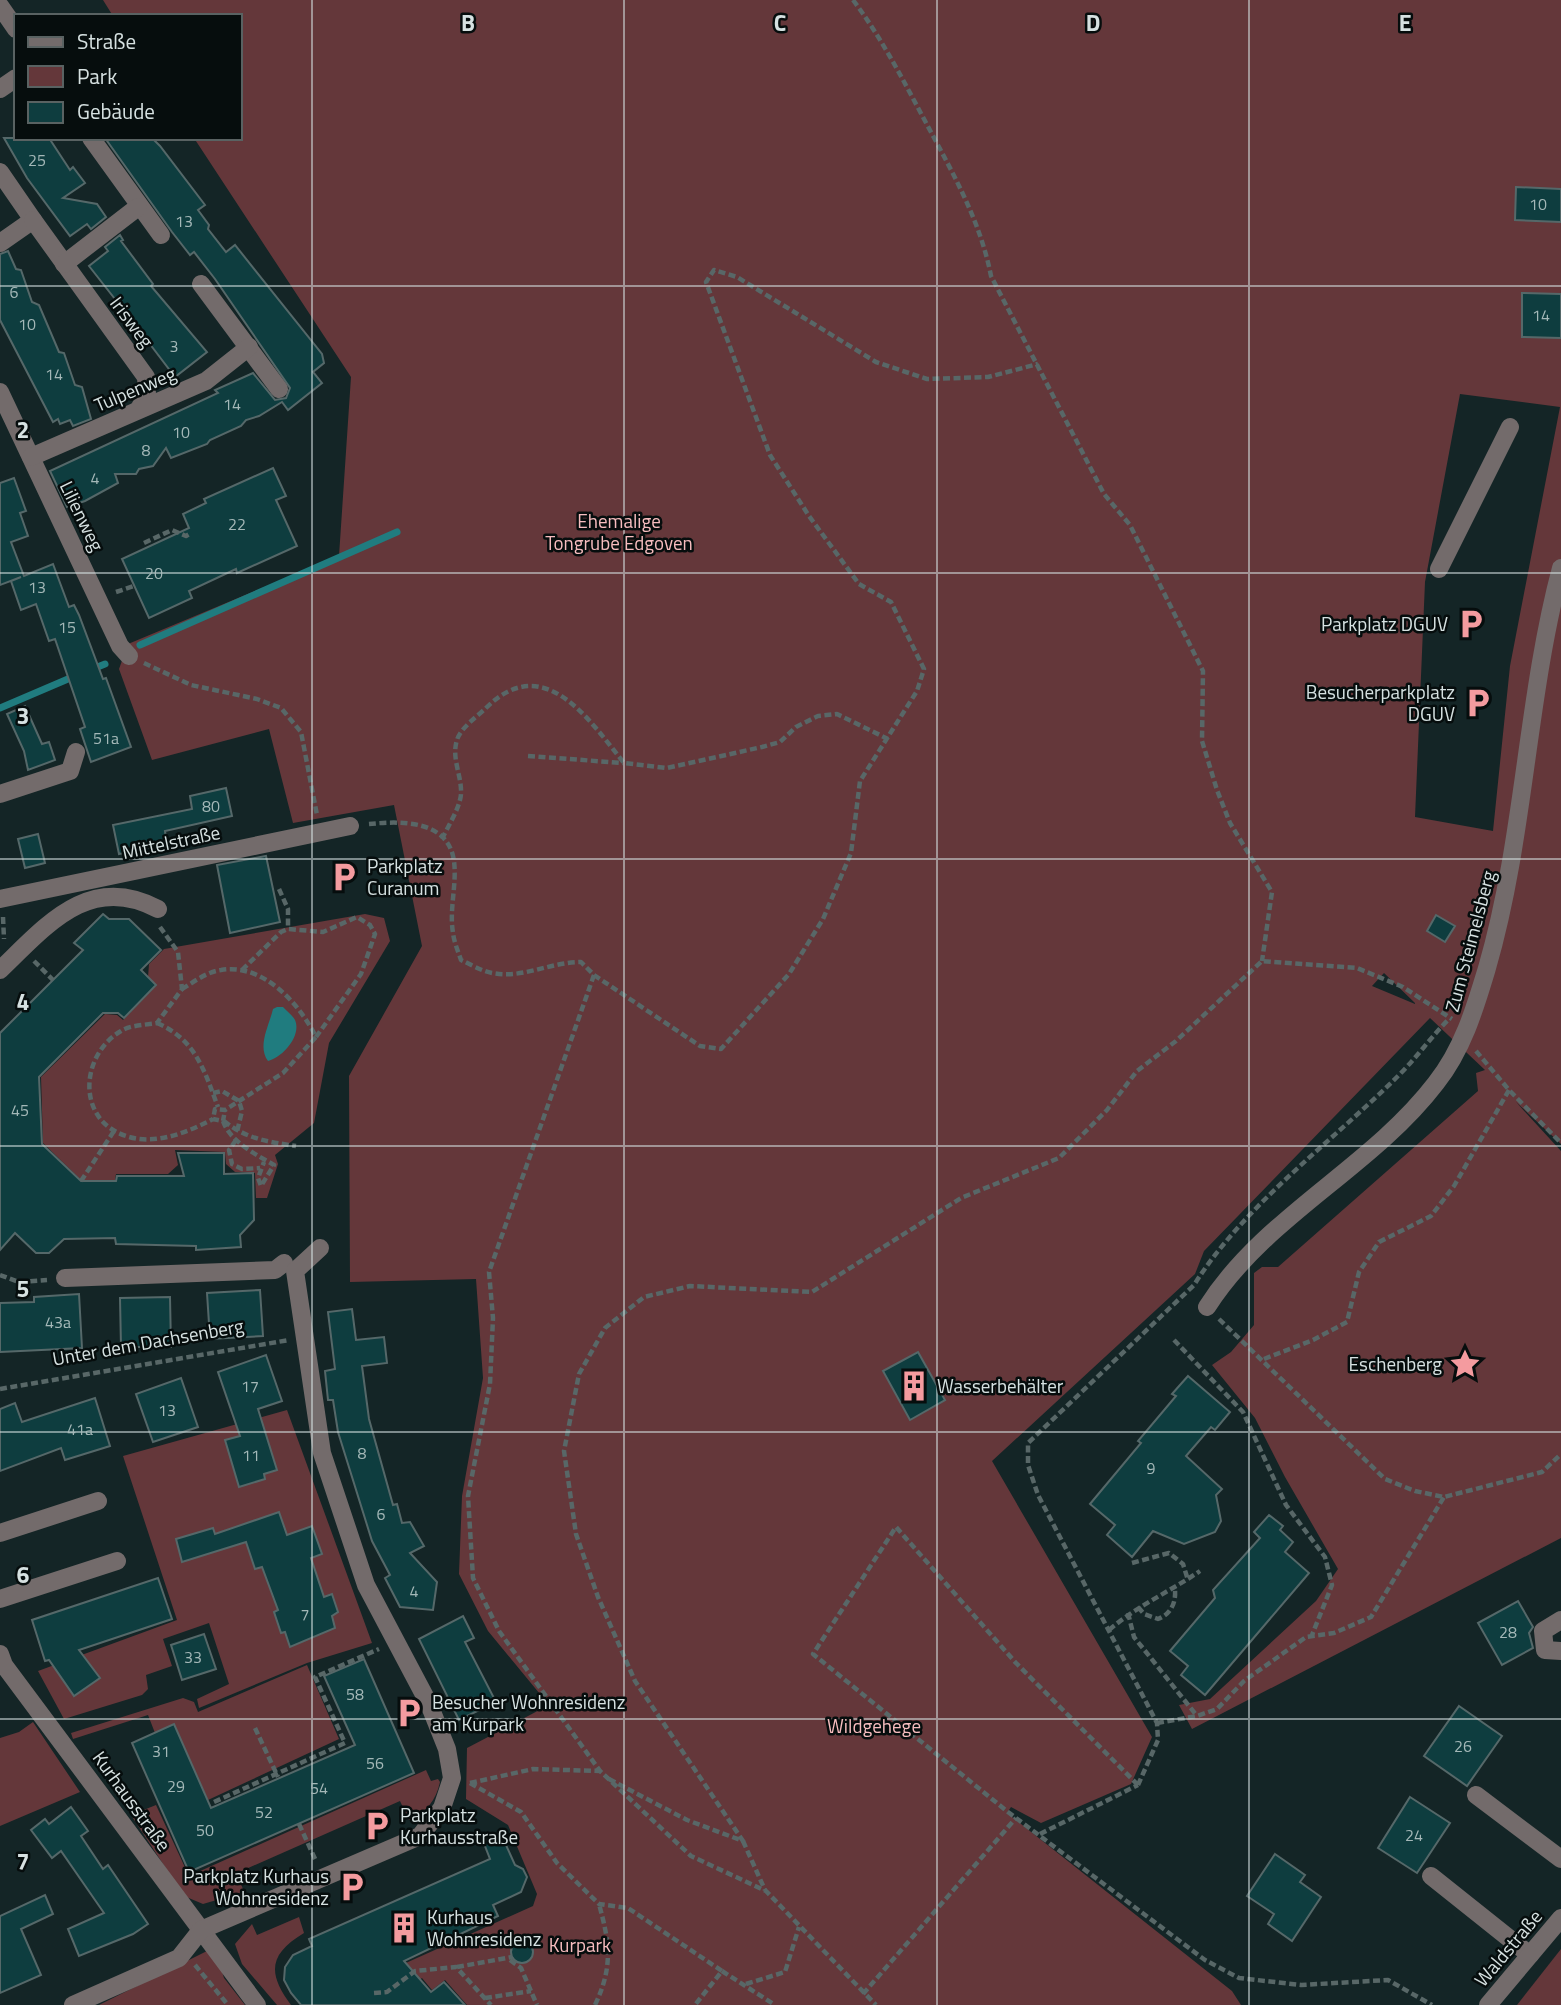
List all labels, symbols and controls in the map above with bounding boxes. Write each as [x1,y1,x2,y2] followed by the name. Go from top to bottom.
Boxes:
[461,5,475,40] text: B
[774,5,786,40] text: C
[1086,5,1100,40] text: D
[1399,5,1411,40] text: E
[14,14,242,140] legend
[77,25,136,57] text: Straße
[77,60,117,92] text: Park
[77,95,155,127] text: Gebäude
[28,148,46,172] house number: 25
[1529,192,1547,216] house number: 10
[175,209,193,233] house number: 13
[10,280,19,304] house number: 6
[103,290,162,354] street label: Irisweg
[1532,303,1550,327] house number: 14
[18,312,36,336] house number: 10
[170,334,178,358] house number: 3
[89,358,180,419] street label: Tulpenweg
[45,362,63,386] house number: 14
[223,392,241,416] house number: 14
[17,412,29,447] text: 2
[172,420,190,444] house number: 10
[142,438,151,462] house number: 8
[91,466,100,490] house number: 4
[53,476,112,556] street label: Lilienweg
[545,506,693,557] park label: Ehemalige Tongrube Edgoven
[228,512,246,536] house number: 22
[145,561,163,585] house number: 20
[28,575,46,599] house number: 13
[1454,607,1488,641] parking icon: Parkplatz DGUV
[1321,609,1448,638] place label: Parkplatz DGUV
[58,615,76,639] house number: 15
[1306,677,1455,728] place label: Besucherparkplatz DGUV
[1461,686,1495,720] parking icon: Besucherparkplatz DGUV
[17,698,29,733] text: 3
[93,726,119,750] house number: 51a
[202,794,220,818] house number: 80
[119,817,223,866] street label: Mittelstraße
[367,851,443,902] place label: Parkplatz Curanum
[327,860,361,894] parking icon: Parkplatz Curanum
[1437,867,1502,1015] street label: Zum Steimelsberg
[17,984,29,1019] text: 4
[11,1098,29,1122] house number: 45
[17,1271,29,1306] text: 5
[45,1310,71,1334] house number: 43a
[50,1310,246,1373] street label: Unter dem Dachsenberg
[1448,1347,1482,1381] place icon: Eschenberg
[1349,1349,1442,1378] place label: Eschenberg
[897,1369,931,1403] building icon: Wasserbehälter
[937,1371,1064,1400] place label: Wasserbehälter
[241,1374,259,1398] house number: 17
[158,1398,176,1422] house number: 13
[67,1417,93,1441] house number: 41a
[358,1441,367,1465] house number: 8
[242,1443,260,1467] house number: 11
[1147,1456,1156,1480] house number: 9
[377,1502,386,1526] house number: 6
[17,1557,30,1592] text: 6
[410,1579,419,1603] house number: 4
[301,1602,309,1626] house number: 7
[1499,1620,1517,1644] house number: 28
[184,1645,202,1669] house number: 33
[346,1682,364,1706] house number: 58
[432,1687,625,1738] place label: Besucher Wohnresidenz am Kurpark
[392,1696,426,1730] parking icon: Besucher Wohnresidenz am Kurpark
[827,1711,921,1740] park label: Wildgehege
[1454,1734,1472,1758] house number: 26
[152,1739,170,1763] house number: 31
[86,1744,179,1857] street label: Kurhausstraße
[366,1751,384,1775] house number: 56
[167,1774,185,1798] house number: 29
[310,1776,328,1800] house number: 54
[255,1800,273,1824] house number: 52
[400,1800,518,1851] place label: Parkplatz Kurhausstraße
[360,1809,394,1843] parking icon: Parkplatz Kurhausstraße
[196,1818,214,1842] house number: 50
[1405,1823,1423,1847] house number: 24
[17,1844,29,1879] text: 7
[183,1861,329,1912] place label: Parkplatz Kurhaus Wohnresidenz
[335,1870,369,1904] parking icon: Parkplatz Kurhaus Wohnresidenz
[427,1902,541,1953] place label: Kurhaus Wohnresidenz
[1467,1903,1548,1992] street label: Waldstraße
[387,1911,421,1945] building icon: Kurhaus Wohnresidenz
[549,1930,611,1959] park label: Kurpark

